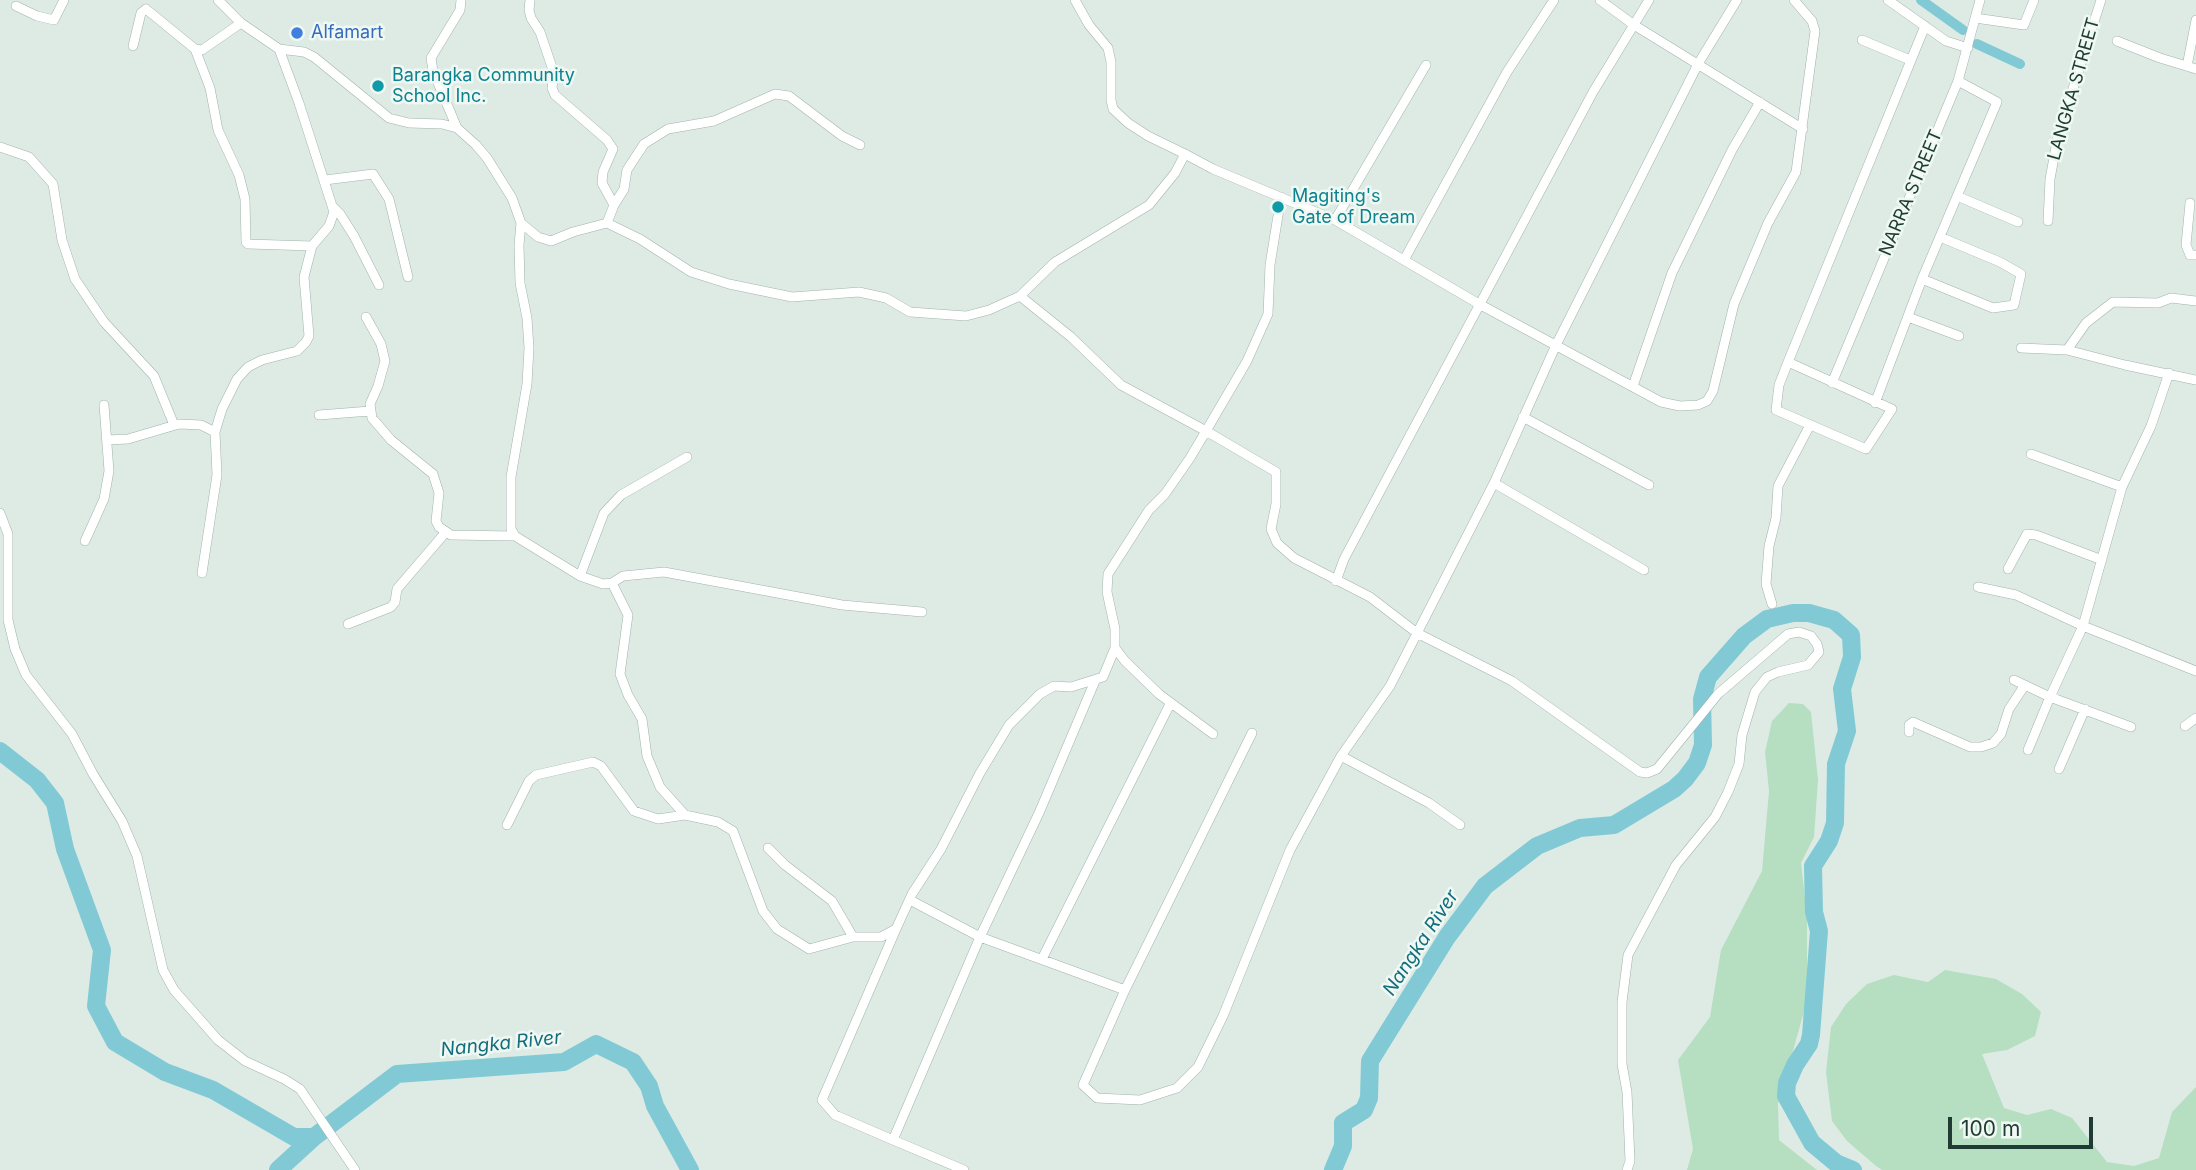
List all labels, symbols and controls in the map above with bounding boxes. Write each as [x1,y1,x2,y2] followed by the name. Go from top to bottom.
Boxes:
[2043,15,2105,163] street label: LANGKA STREET
[311,22,383,44] place label: Alfamart
[289,25,305,41] marker: Alfamart
[392,65,575,108] place label: Barangka Community School Inc.
[370,78,386,94] marker: Barangka Community School Inc.
[1875,127,1947,259] street label: NARRA STREET
[1292,186,1415,228] place label: Magiting's Gate of Dream
[1270,199,1286,215] marker: Magiting's Gate of Dream
[1378,886,1464,1000] water label: Nangka River
[440,1026,562,1062] water label: Nangka River
[1951,1104,2096,1148] scale bar
[1961,1116,2020,1141] text: 100 m

